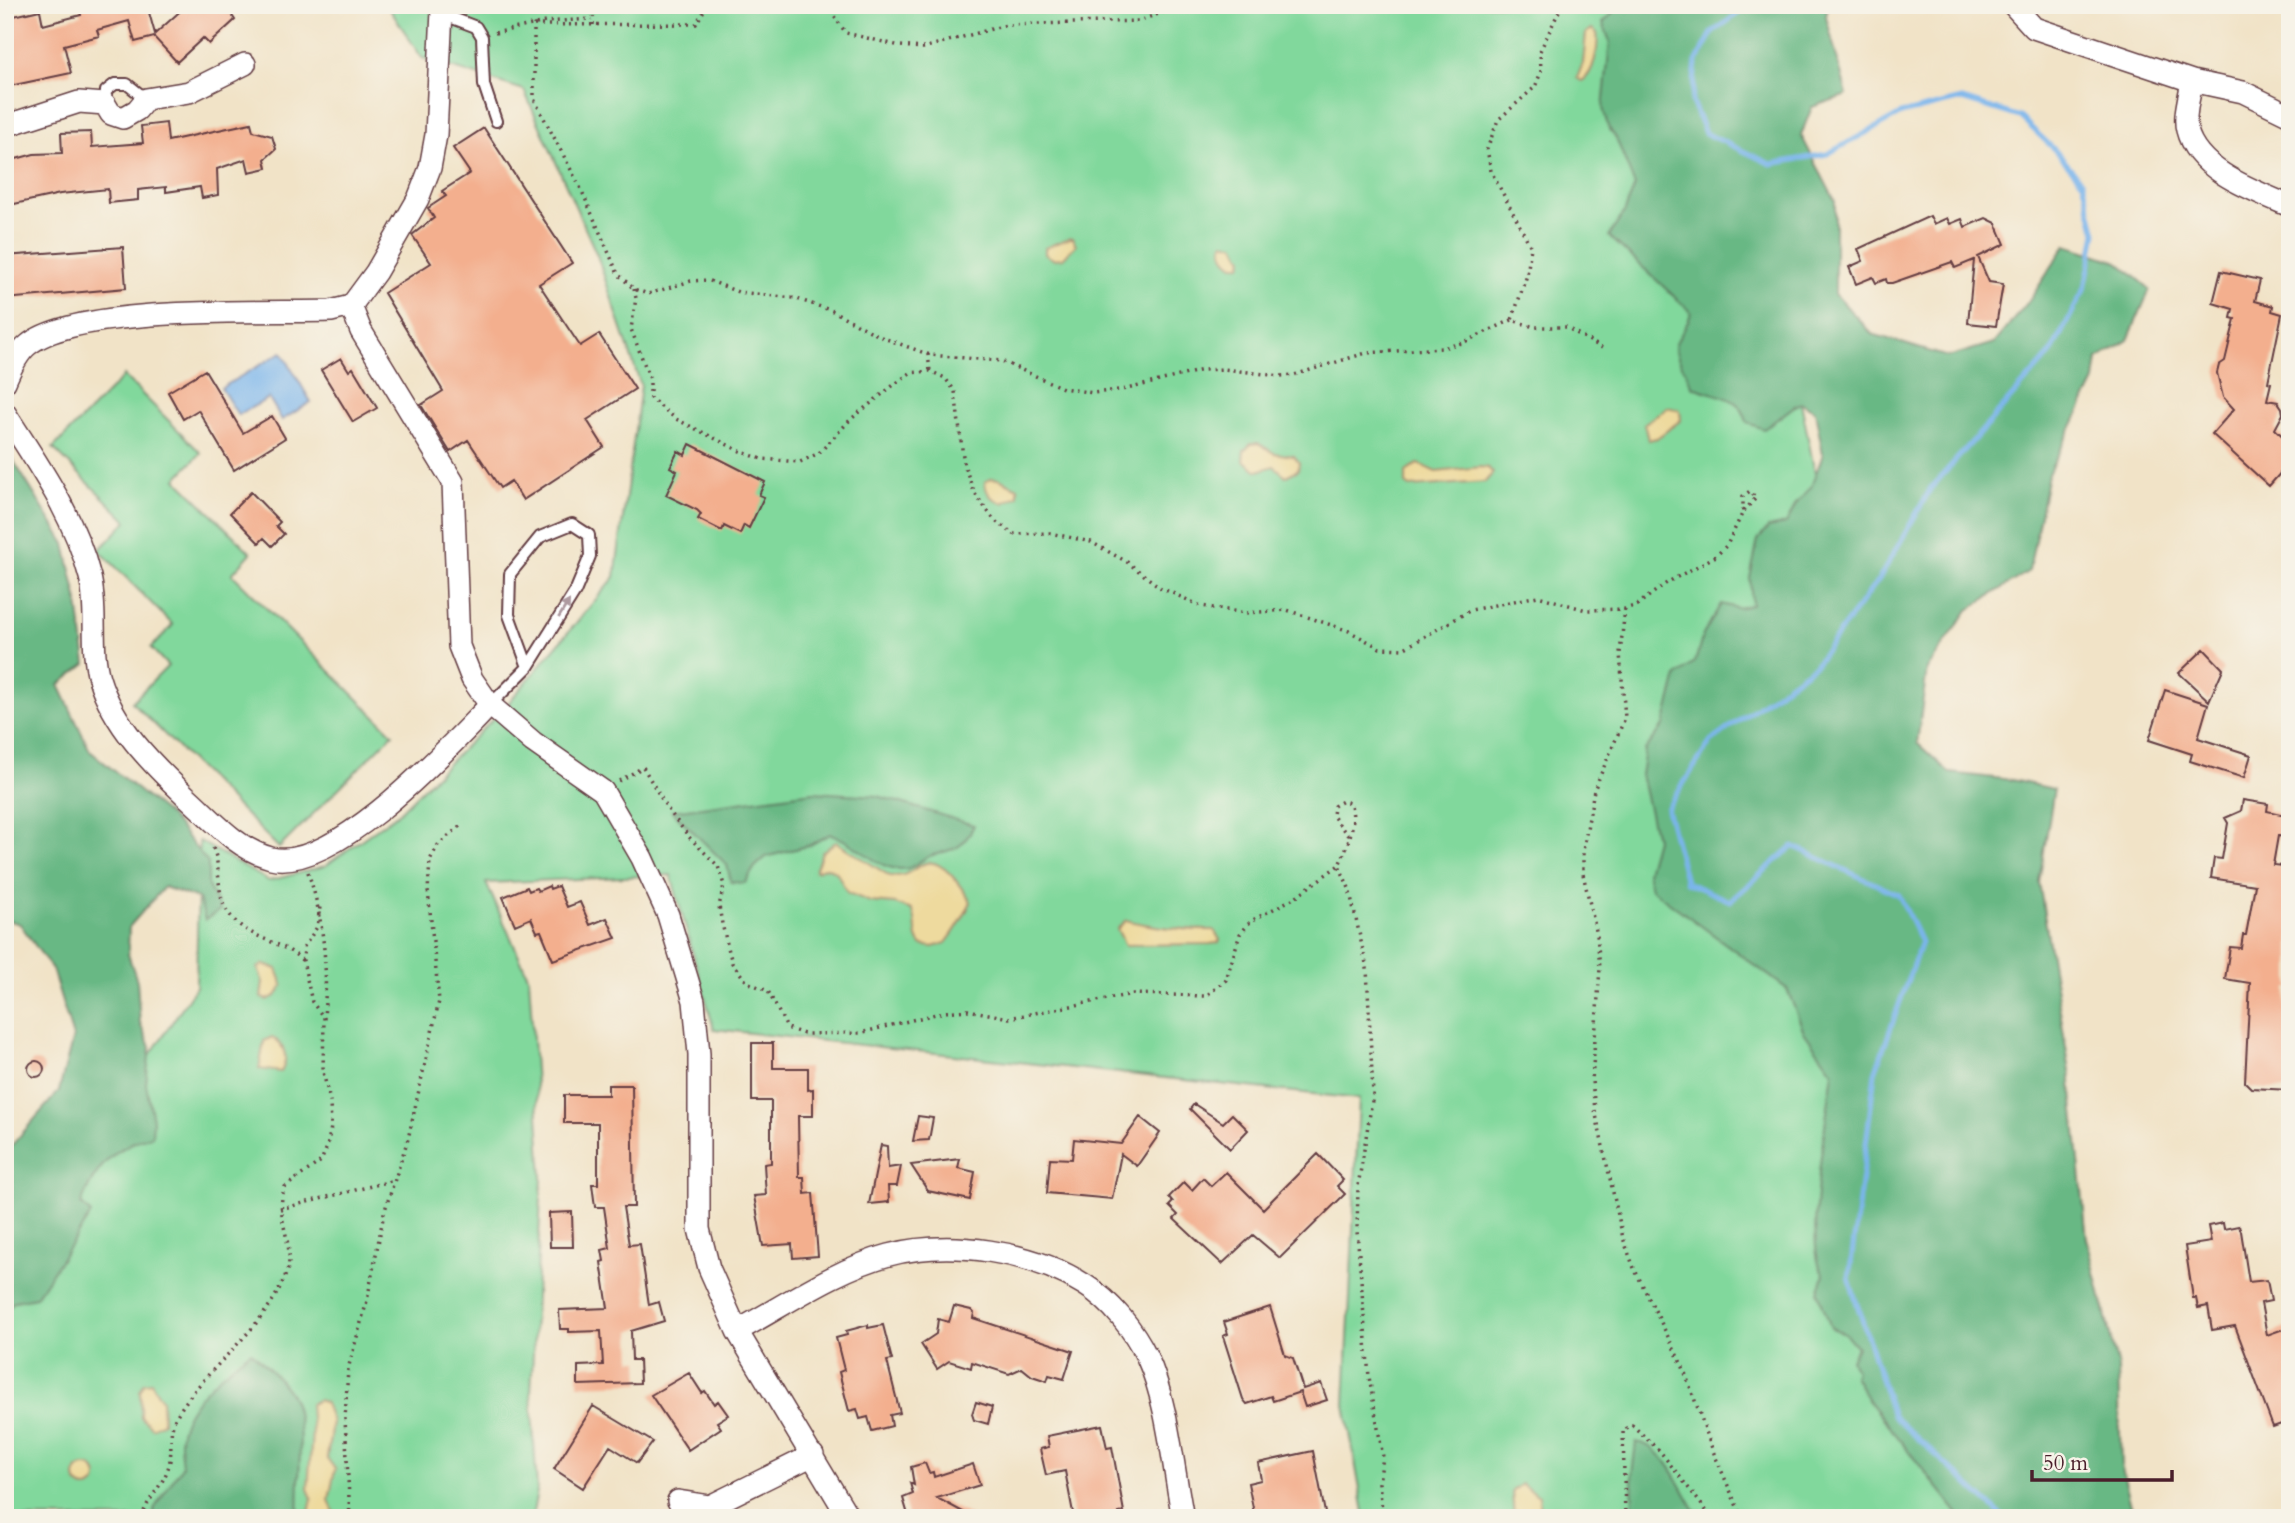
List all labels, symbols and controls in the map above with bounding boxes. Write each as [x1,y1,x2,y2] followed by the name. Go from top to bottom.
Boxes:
[558,599,571,619] one-way arrow
[2032,1439,2172,1483] scale bar
[2043,1449,2088,1478] text: 50 m

